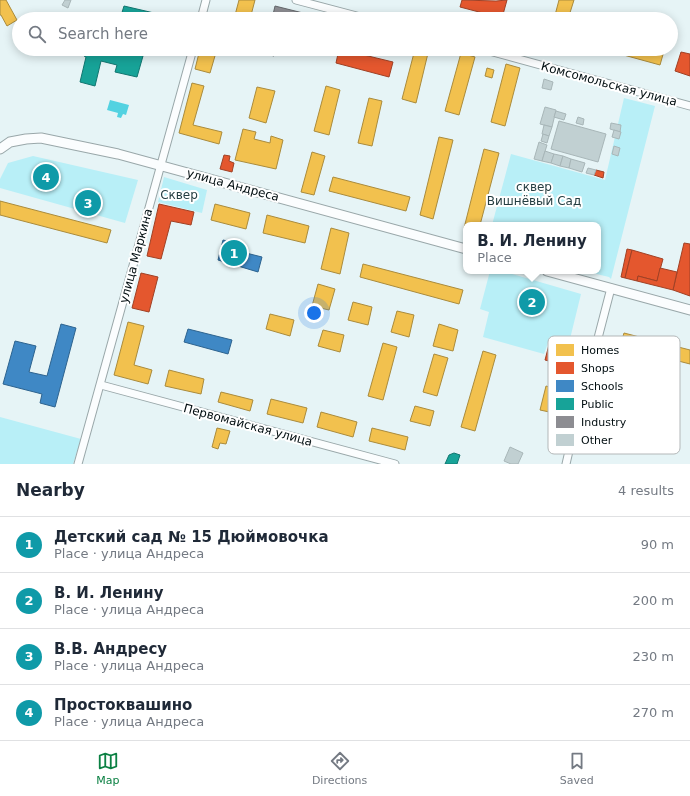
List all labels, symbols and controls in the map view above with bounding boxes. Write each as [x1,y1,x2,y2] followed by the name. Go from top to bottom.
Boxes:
[12,12,678,56] search box
[26,23,48,45] icon: search
[58,25,148,43] text: Search here
[539,59,679,109] street label: Комсомольская улица
[33,162,59,192] pin: 4
[185,166,281,204] street label: улица Андреса
[487,180,581,208] park label: сквер Вишнёвый Сад
[75,188,101,218] pin: 3
[160,188,198,202] park label: Сквер
[117,207,155,305] street label: улица Маркина
[463,222,601,274] popup
[477,232,587,250] text: В. И. Ленину
[221,238,247,268] pin: 1
[477,250,512,265] text: Place
[519,287,545,317] pin: 2
[304,303,324,323] your location
[548,336,680,454] legend
[581,344,619,357] text: Homes
[581,362,615,375] text: Shops
[581,380,624,393] text: Schools
[581,398,614,411] text: Public
[182,401,314,449] street label: Первомайская улица
[581,416,627,429] text: Industry
[581,434,613,447] text: Other
[16,480,85,500] text: Nearby
[618,483,674,498] text: 4 results
[54,528,329,546] text: Детский сад № 15 Дюймовочка
[24,537,34,552] text: 1
[641,537,674,552] text: 90 m
[54,546,204,561] text: Place · улица Андреса
[54,584,163,602] text: В. И. Ленину
[24,593,34,608] text: 2
[632,593,674,608] text: 200 m
[54,602,204,617] text: Place · улица Андреса
[54,640,167,658] text: В.В. Андресу
[24,649,34,664] text: 3
[632,649,674,664] text: 230 m
[54,658,204,673] text: Place · улица Андреса
[54,696,192,714] text: Простоквашино
[24,705,34,720] text: 4
[632,705,674,720] text: 270 m
[54,714,204,729] text: Place · улица Андреса
[96,750,119,787] tab: Map
[312,750,367,787] tab: Directions
[560,750,594,787] tab: Saved

